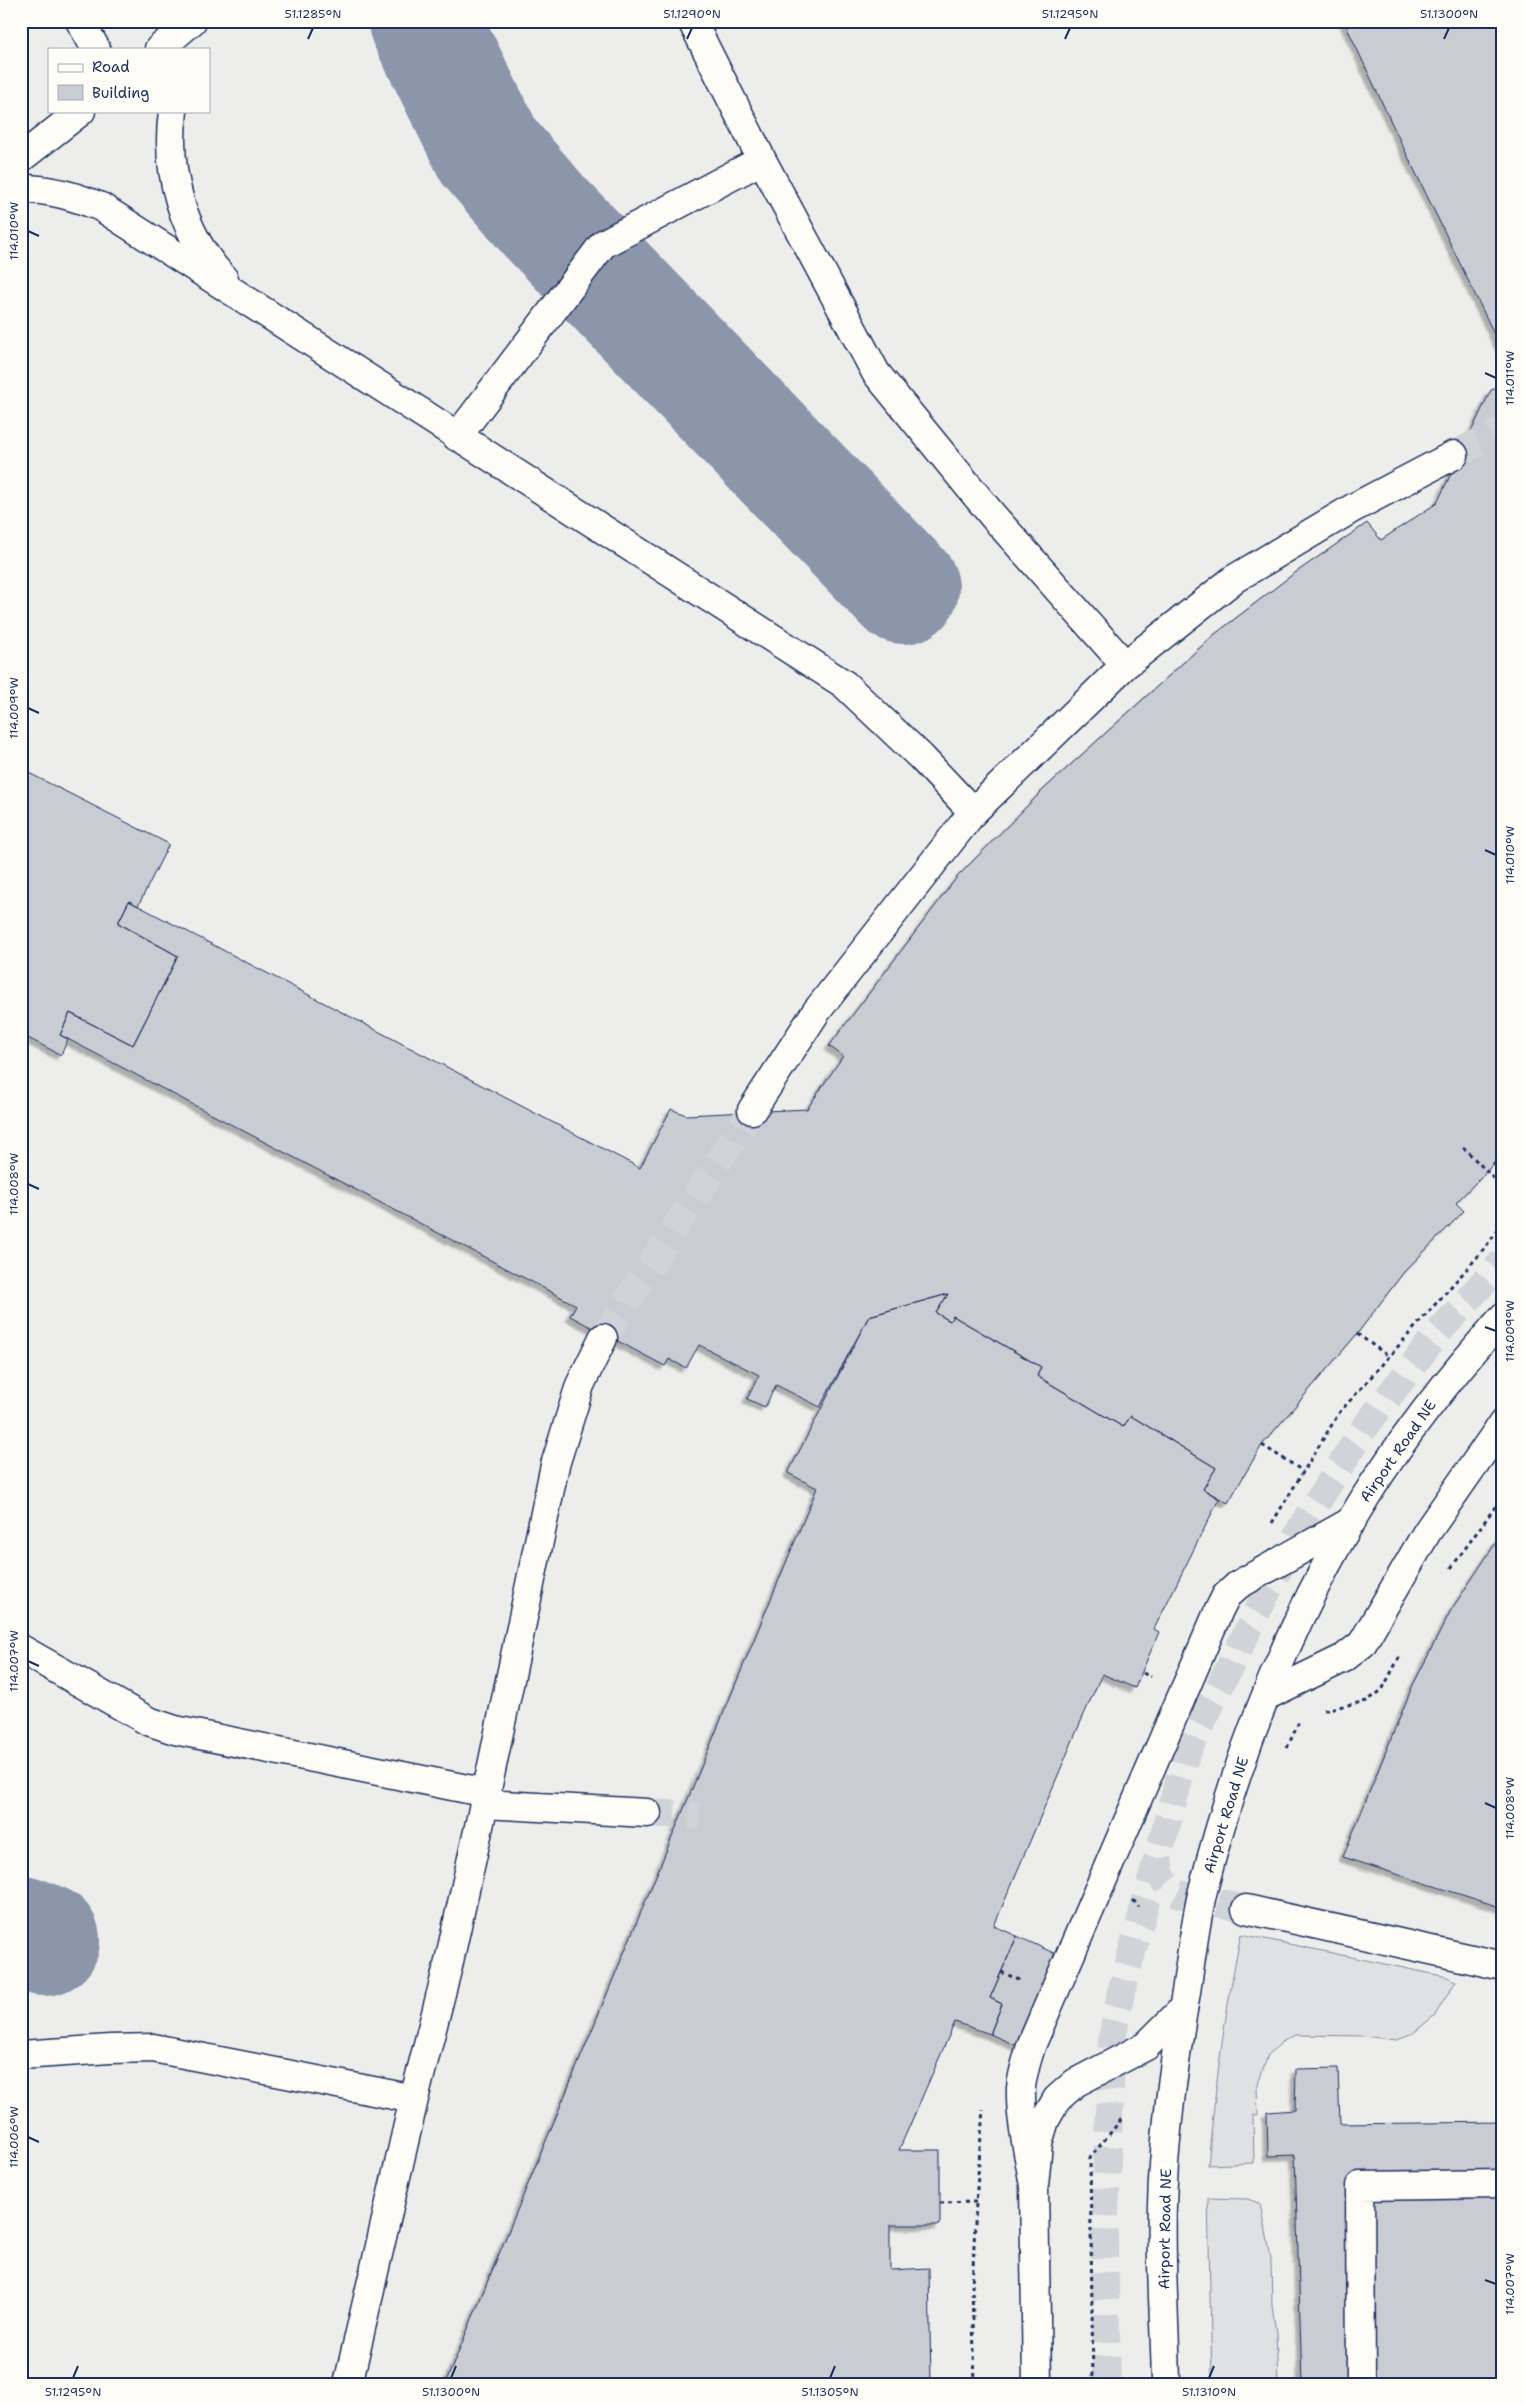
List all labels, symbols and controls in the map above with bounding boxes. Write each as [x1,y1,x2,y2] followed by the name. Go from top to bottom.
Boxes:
[285,6,341,22] text: 51.1285°N
[663,6,721,22] text: 51.1290°N
[1042,6,1098,22] text: 51.1295°N
[1420,6,1478,22] text: 51.1300°N
[48,48,210,112] legend
[92,57,130,77] text: Road
[92,83,149,103] text: Building
[6,202,22,260] text: 114.010°W
[1502,351,1518,405] text: 114.011°W
[6,677,22,739] text: 114.009°W
[1502,826,1518,884] text: 114.010°W
[6,1153,22,1215] text: 114.008°W
[1502,1300,1518,1362] text: 114.009°W
[1355,1396,1441,1506] street label: Airport Road NE
[6,1630,22,1692] text: 114.007°W
[1199,1754,1253,1876] street label: Airport Road NE
[1502,1777,1518,1839] text: 114.008°W
[6,2106,22,2168] text: 114.006°W
[1154,2168,1176,2290] street label: Airport Road NE
[1502,2253,1518,2315] text: 114.007°W
[45,2384,101,2400] text: 51.1295°N
[422,2384,480,2400] text: 51.1300°N
[801,2384,859,2400] text: 51.1305°N
[1182,2384,1236,2400] text: 51.1310°N

